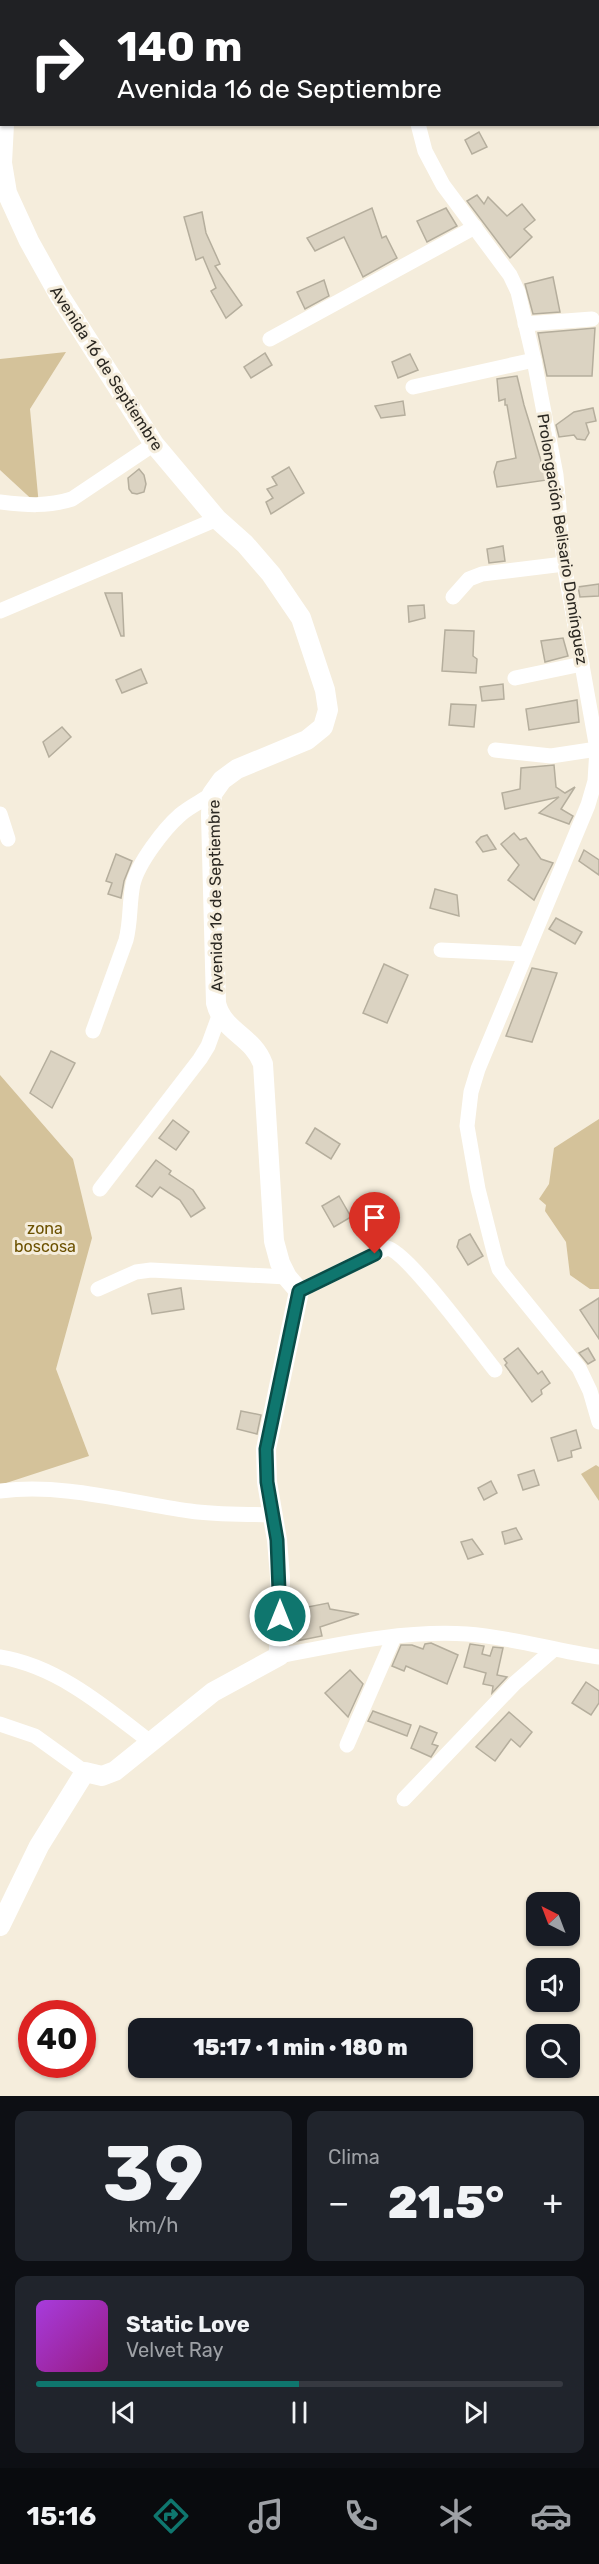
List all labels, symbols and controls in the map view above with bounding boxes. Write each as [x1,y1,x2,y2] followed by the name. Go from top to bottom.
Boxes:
[117,22,243,72] text: 140 m
[18,24,96,102] icon: right
[117,73,442,105] text: Avenida 16 de Septiembre
[46,282,167,454] street label: Avenida 16 de Septiembre
[533,412,592,666] street label: Prolongación Belisario Domínguez
[204,800,227,992] street label: Avenida 16 de Septiembre
[349,1192,400,1254] pin
[358,1201,391,1234] icon: arrive
[14,1219,76,1256] park label: zona boscosa
[248,1584,312,1648] position arrow
[526,1892,580,1946] north arrow
[526,1892,580,2078] map controls
[526,1958,580,2012] button: sound
[18,2000,96,2078] speed limit sign: 40
[526,2024,580,2078] button: search
[193,2034,408,2061] text: 15:17 · 1 min · 180 m
[103,2127,204,2220] text: 39
[328,2145,380,2169] text: Clima
[388,2176,504,2229] text: 21.5°
[328,2183,349,2222] text: −
[542,2183,563,2222] text: +
[129,2213,178,2237] text: km/h
[126,2311,250,2338] text: Static Love
[126,2338,224,2362] text: Velvet Ray
[107,2396,140,2429] icon: previous
[283,2396,316,2429] icon: pause
[459,2396,492,2429] icon: next
[150,2495,192,2537] icon: directions
[245,2495,287,2537] icon: music
[340,2495,382,2537] icon: phone
[435,2495,477,2537] icon: climate
[530,2495,572,2537] icon: car
[27,2500,96,2532] text: 15:16

